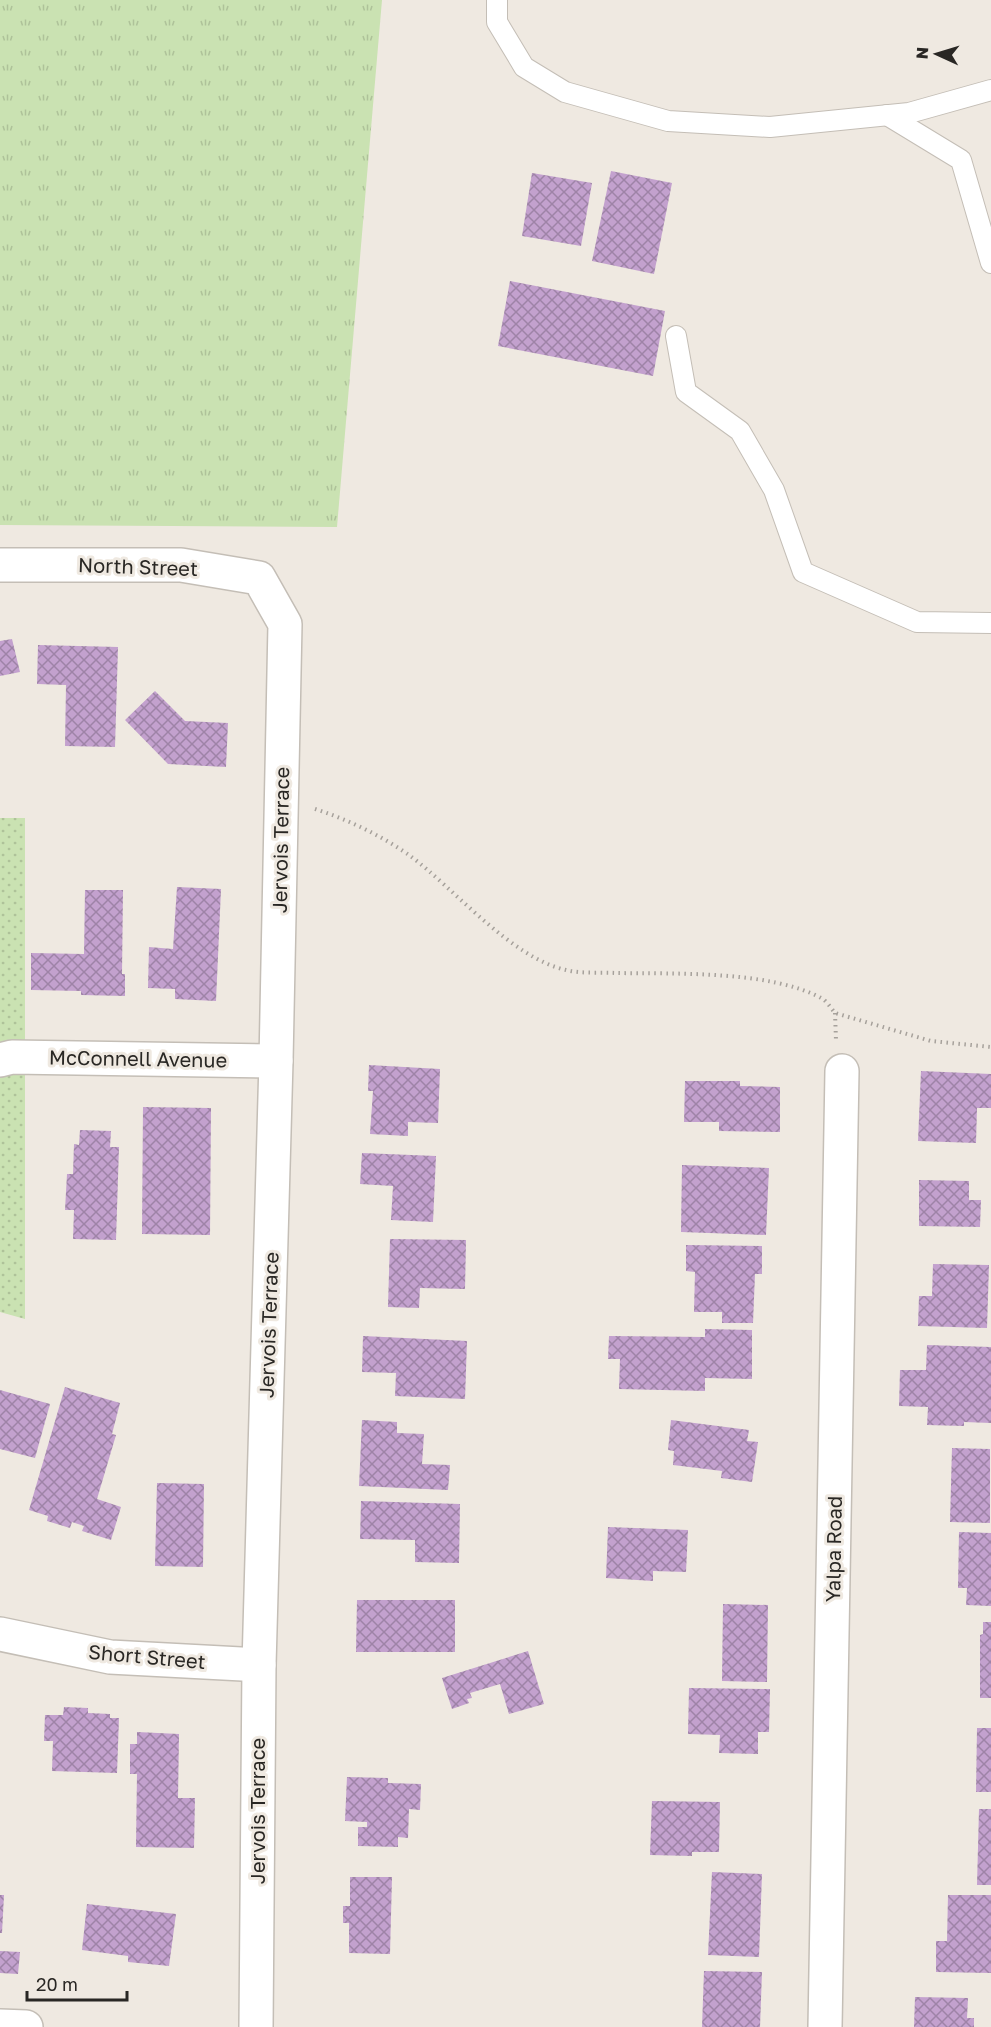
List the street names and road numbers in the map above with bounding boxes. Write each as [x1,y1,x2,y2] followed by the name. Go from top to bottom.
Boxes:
[78,552,198,580] street label: North Street
[267,767,293,913] street label: Jervois Terrace
[49,1044,227,1072] street label: McConnell Avenue
[253,1251,283,1398] street label: Jervois Terrace
[820,1496,846,1602] street label: Yalpa Road
[88,1639,207,1673] street label: Short Street
[245,1738,269,1884] street label: Jervois Terrace

